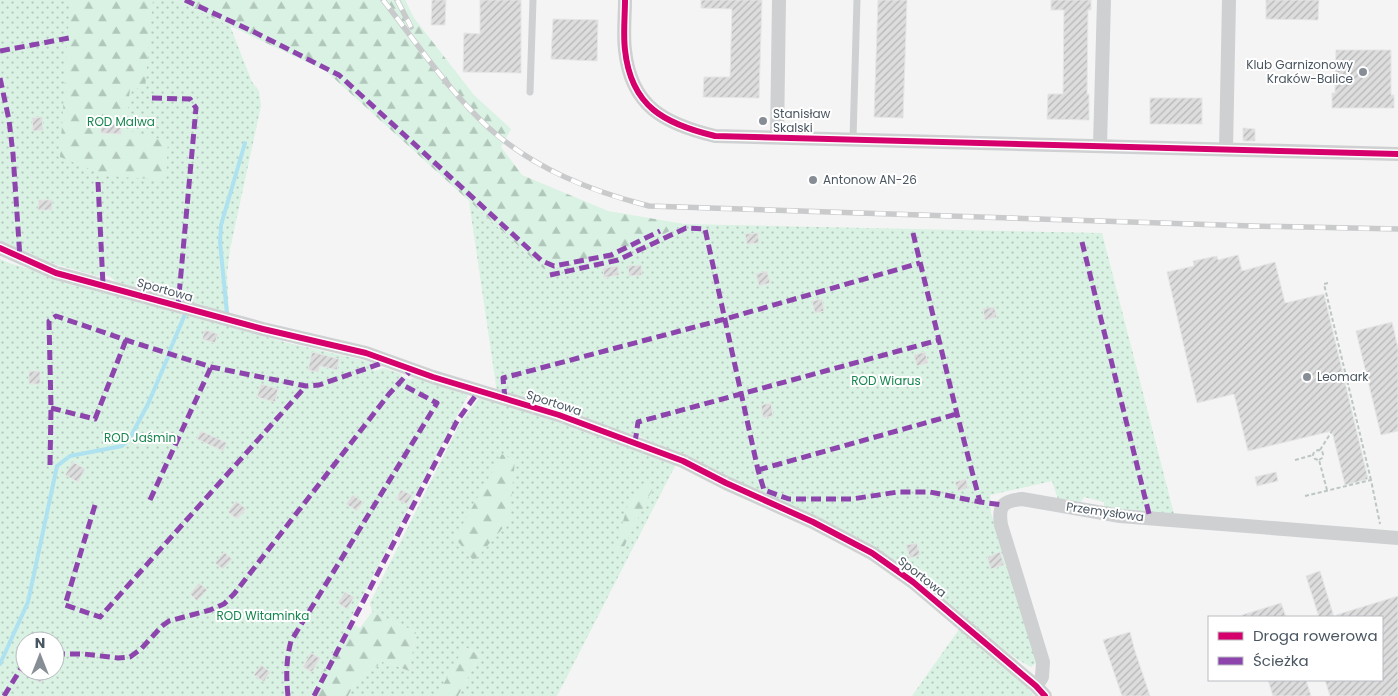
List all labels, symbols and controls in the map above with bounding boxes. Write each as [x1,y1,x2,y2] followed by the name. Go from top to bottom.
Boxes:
[1246,56,1353,87] place label: Klub Garnizonowy Kraków-Balice
[1357,66,1369,78] marker: Klub Garnizonowy Kraków-Balice
[773,105,831,136] place label: Stanisław Skalski
[87,113,155,130] park label: ROD Malwa
[757,115,769,127] marker: Stanisław Skalski
[823,171,917,188] place label: Antonow AN-26
[807,174,819,186] marker: Antonow AN-26
[135,273,195,306] street label: Sportowa
[1317,368,1369,385] place label: Leomark
[1301,371,1313,383] marker: Leomark
[851,372,921,389] park label: ROD Wiarus
[524,386,584,419] street label: Sportowa
[104,429,176,446] park label: ROD Jaśmin
[1065,498,1145,525] street label: Przemysłowa
[894,552,950,601] street label: Sportowa
[217,607,309,624] park label: ROD Witaminka
[1208,616,1383,681] legend
[1253,625,1378,646] text: Droga rowerowa
[15,631,65,681] north arrow
[35,633,45,653] text: N
[1253,650,1309,671] text: Ścieżka

